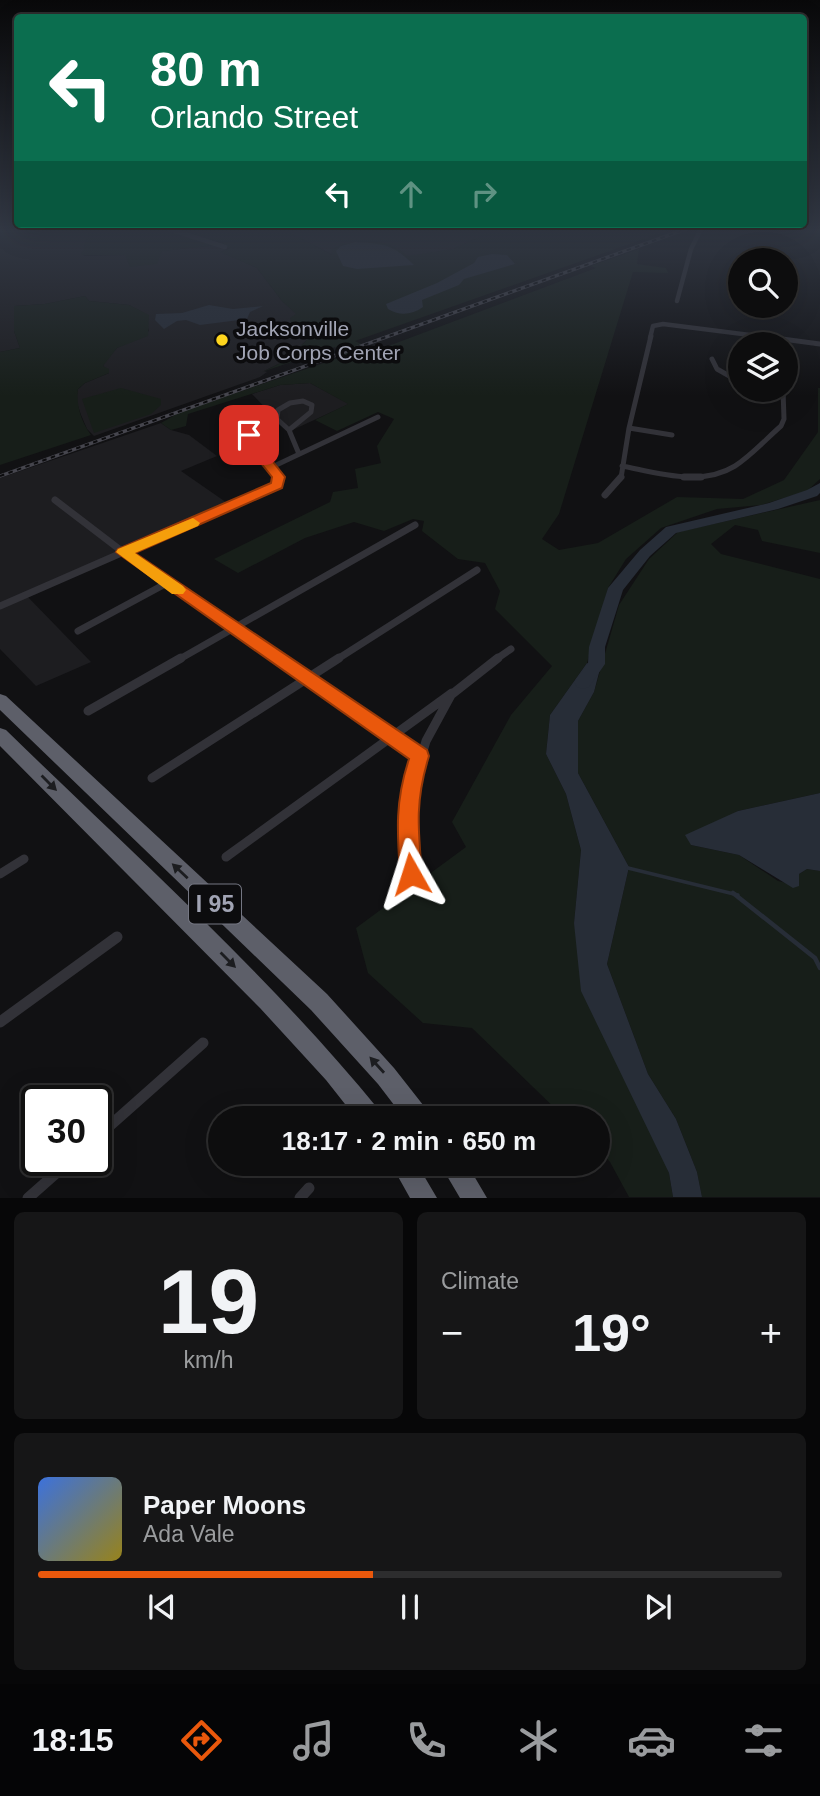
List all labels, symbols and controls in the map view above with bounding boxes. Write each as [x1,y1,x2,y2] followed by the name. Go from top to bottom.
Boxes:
[35,42,126,133] icon: left
[150,42,262,96] text: 80 m
[150,99,358,135] text: Orlando Street
[319,175,357,213] icon: left
[392,175,430,213] icon: ahead
[465,175,503,213] icon: right
[728,248,798,402] map controls
[728,248,798,318] button: search
[236,317,401,364] place label: Jacksonville Job Corps Center
[214,332,230,348] marker: Jacksonville Job Corps Center
[728,332,798,402] button: layers
[219,405,279,465] pin
[230,416,268,454] icon: arrive
[40,775,57,792] one-way arrow
[374,837,448,911] position arrow
[172,863,189,879] one-way arrow
[189,884,241,923] road number: I 95
[219,952,236,968] one-way arrow
[369,1056,385,1074] one-way arrow
[21,1085,112,1176] speed limit sign: 30
[282,1126,536,1156] text: 18:17 · 2 min · 650 m
[158,1251,259,1352] text: 19
[441,1268,519,1294] text: Climate
[572,1304,651,1362] text: 19°
[441,1312,463,1354] text: −
[760,1312,782,1354] text: +
[184,1347,233,1373] text: km/h
[143,1490,306,1520] text: Paper Moons
[143,1521,235,1547] text: Ada Vale
[143,1588,181,1626] icon: previous
[391,1588,429,1626] icon: pause
[639,1588,677,1626] icon: next
[177,1716,226,1765] icon: directions
[289,1716,338,1765] icon: music
[402,1716,451,1765] icon: phone
[514,1716,563,1765] icon: climate
[627,1716,676,1765] icon: car
[739,1716,788,1765] icon: filters
[32,1722,114,1758] text: 18:15

